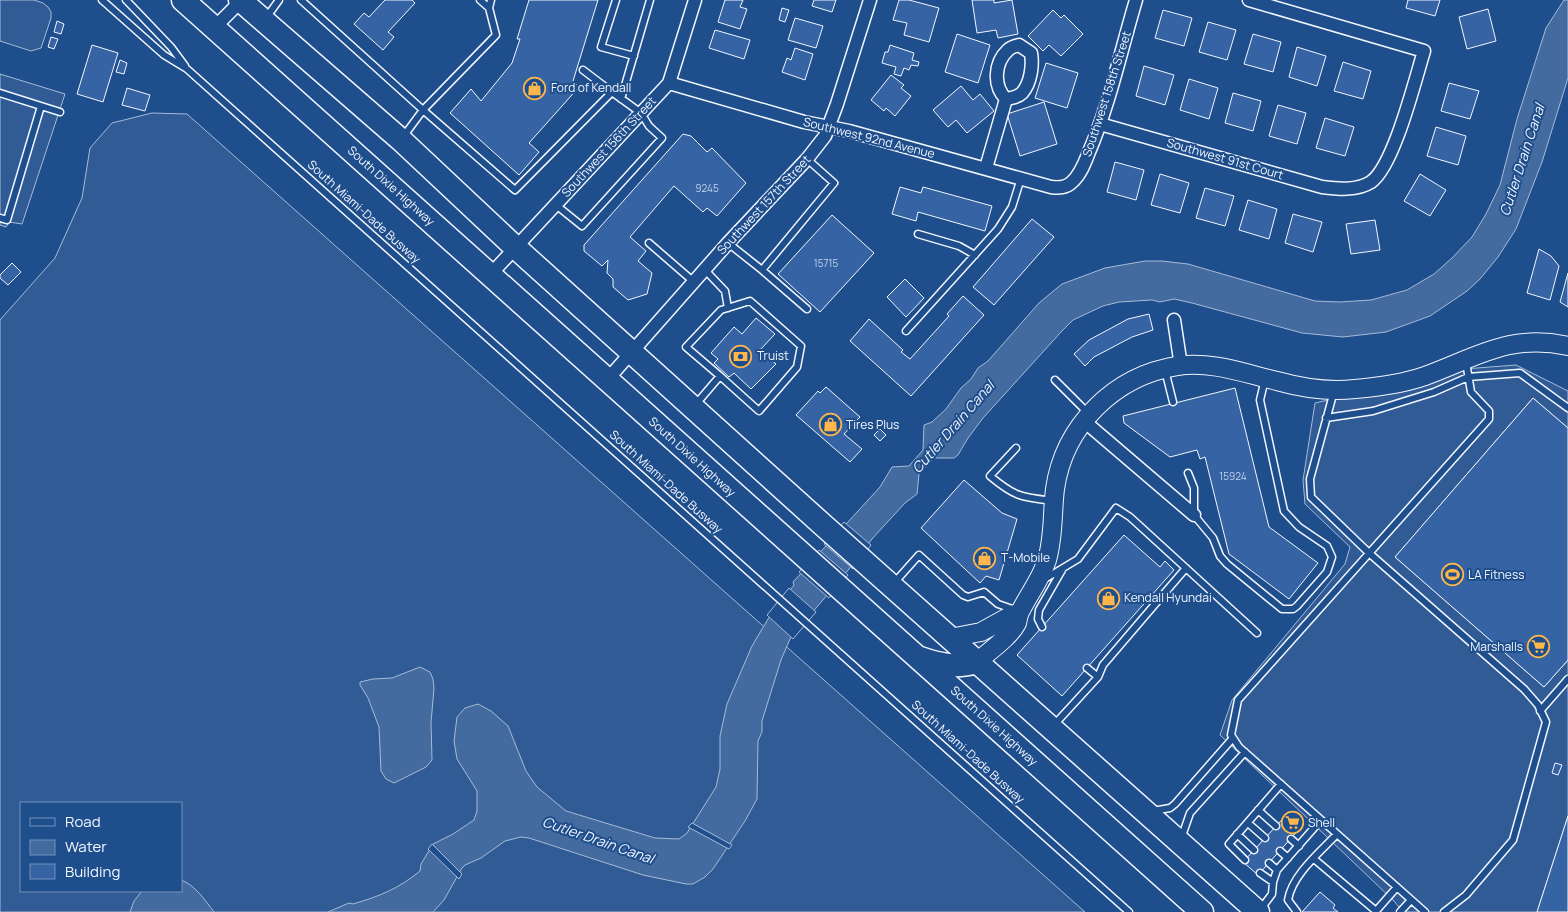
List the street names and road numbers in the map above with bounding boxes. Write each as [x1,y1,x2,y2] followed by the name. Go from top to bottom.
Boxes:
[1078,29,1135,159] street label: Southwest 158th Street
[558,93,660,201] street label: Southwest 156th Street
[802,113,937,162] street label: Southwest 92nd Avenue
[1165,134,1286,183] street label: Southwest 91st Court
[344,142,439,230] street label: South Dixie Highway
[713,151,814,258] street label: Southwest 157th Street
[304,156,425,268] street label: South Miami-Dade Busway
[645,413,740,501] street label: South Dixie Highway
[606,426,727,538] street label: South Miami-Dade Busway
[947,682,1042,770] street label: South Dixie Highway
[908,696,1029,808] street label: South Miami-Dade Busway

